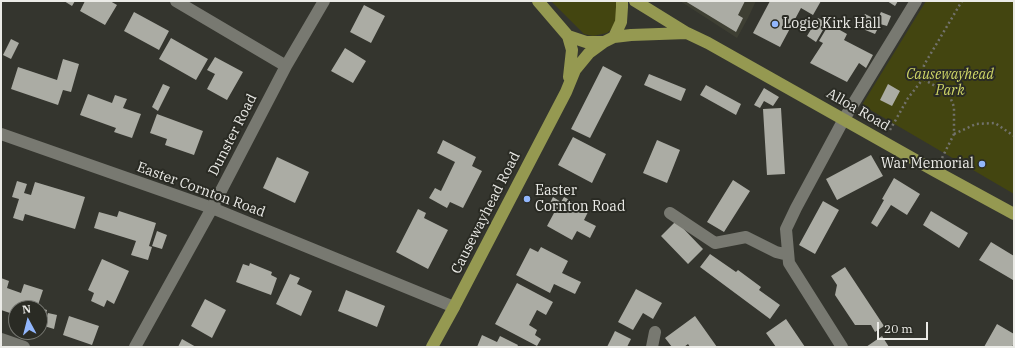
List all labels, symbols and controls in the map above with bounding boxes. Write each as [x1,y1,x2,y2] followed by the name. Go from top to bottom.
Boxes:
[783,16,881,32] place label: Logie Kirk Hall
[770,19,780,29] marker: Logie Kirk Hall
[906,67,994,100] park label: Causewayhead Park
[823,85,893,135] street label: Alloa Road
[205,91,261,179] street label: Dunster Road
[448,149,524,277] street label: Causewayhead Road
[881,156,974,172] place label: War Memorial
[134,159,268,221] street label: Easter Cornton Road
[977,159,987,169] marker: War Memorial
[535,183,625,216] place label: Easter Cornton Road
[522,194,532,204] marker: Easter Cornton Road
[8,300,48,340] north arrow
[21,302,32,317] text: N
[879,314,930,340] scale bar
[884,321,913,336] text: 20 m

